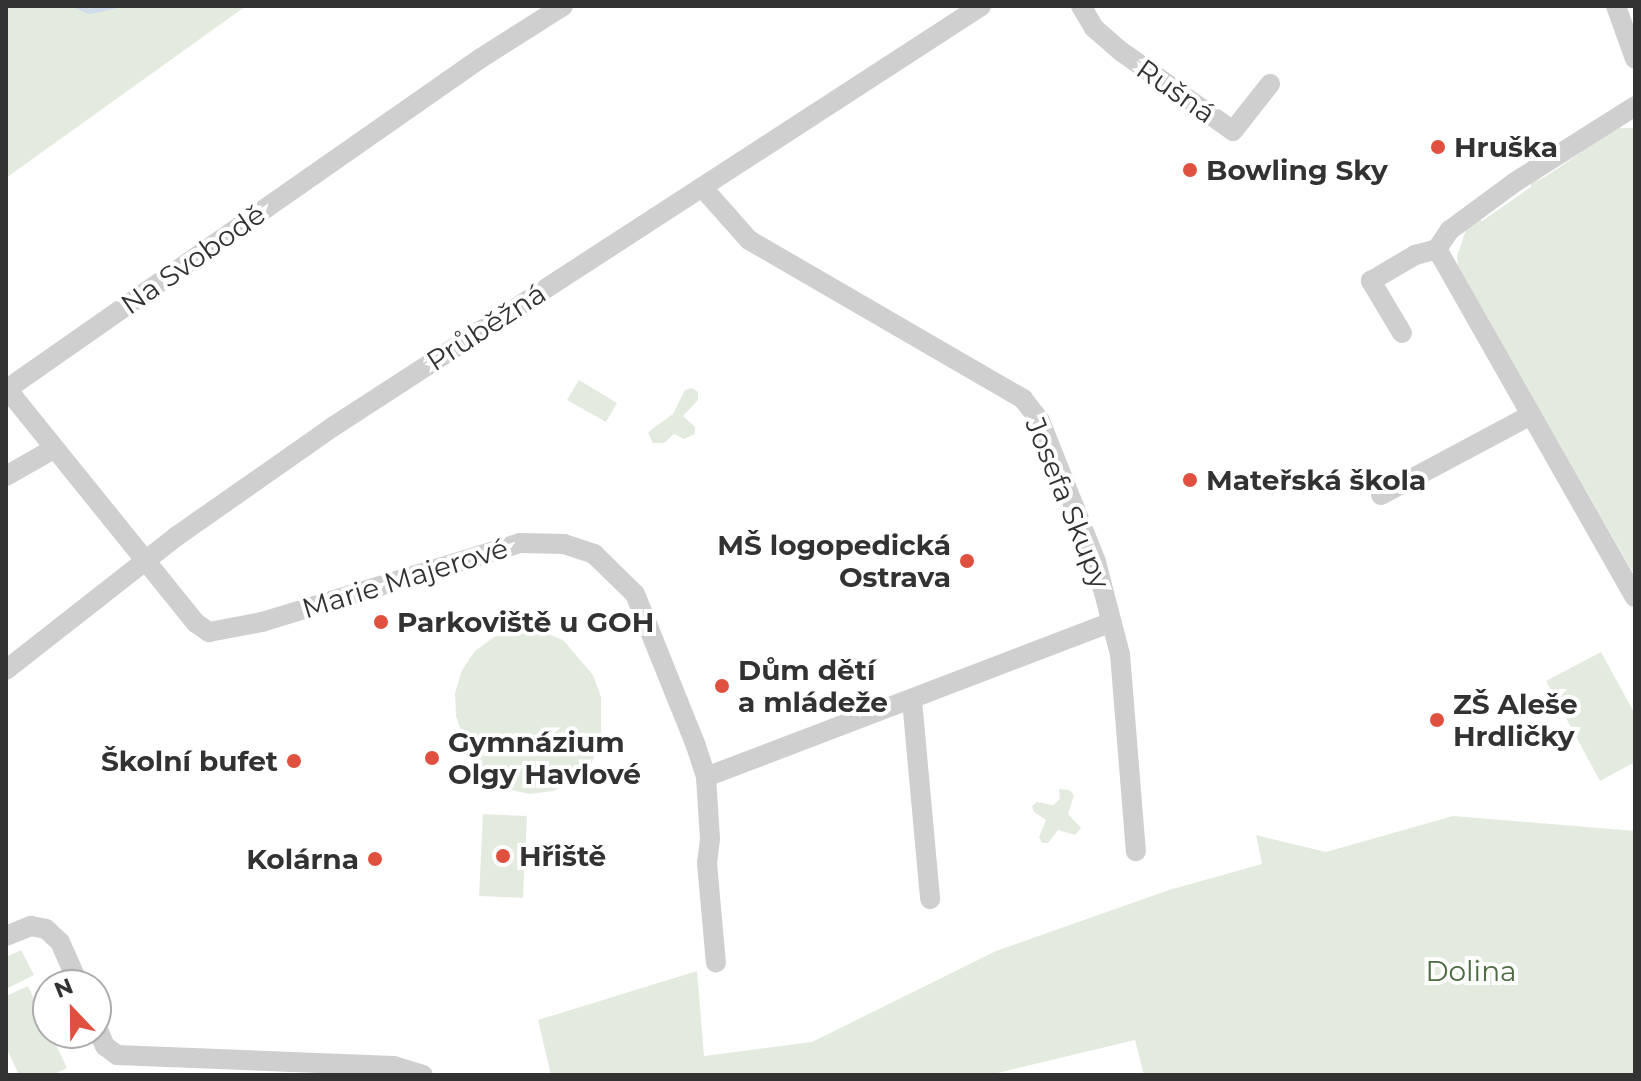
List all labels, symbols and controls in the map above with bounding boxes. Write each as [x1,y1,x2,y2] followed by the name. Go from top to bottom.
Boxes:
[1130,52,1222,130] street label: Rušná
[1454,130,1558,164] place label: Hruška
[1429,138,1447,156] marker: Hruška
[1206,153,1388,187] place label: Bowling Sky
[1181,161,1199,179] marker: Bowling Sky
[114,197,272,321] street label: Na Svobodě
[420,276,552,378] street label: Průběžná
[1018,413,1118,593] street label: Josefa Skupy
[1206,463,1426,497] place label: Mateřská škola
[1181,471,1199,489] marker: Mateřská škola
[717,528,951,594] place label: MŠ logopedická Ostrava
[298,531,512,625] street label: Marie Majerové
[958,552,976,570] marker: MŠ logopedická Ostrava
[397,605,654,639] place label: Parkoviště u GOH
[372,613,390,631] marker: Parkoviště u GOH
[738,653,888,719] place label: Dům dětí a mládeže
[713,677,731,695] marker: Dům dětí a mládeže
[1453,687,1578,753] place label: ZŠ Aleše Hrdličky
[1428,711,1446,729] marker: ZŠ Aleše Hrdličky
[448,725,641,791] place label: Gymnázium Olgy Havlové
[101,744,278,778] place label: Školní bufet
[423,749,441,767] marker: Gymnázium Olgy Havlové
[285,752,303,770] marker: Školní bufet
[519,839,606,873] place label: Hřiště
[246,842,359,876] place label: Kolárna
[494,847,512,865] marker: Hřiště
[366,850,384,868] marker: Kolárna
[1425,954,1517,988] park label: Dolina
[32,969,112,1049] north arrow
[50,972,77,1004] text: N

